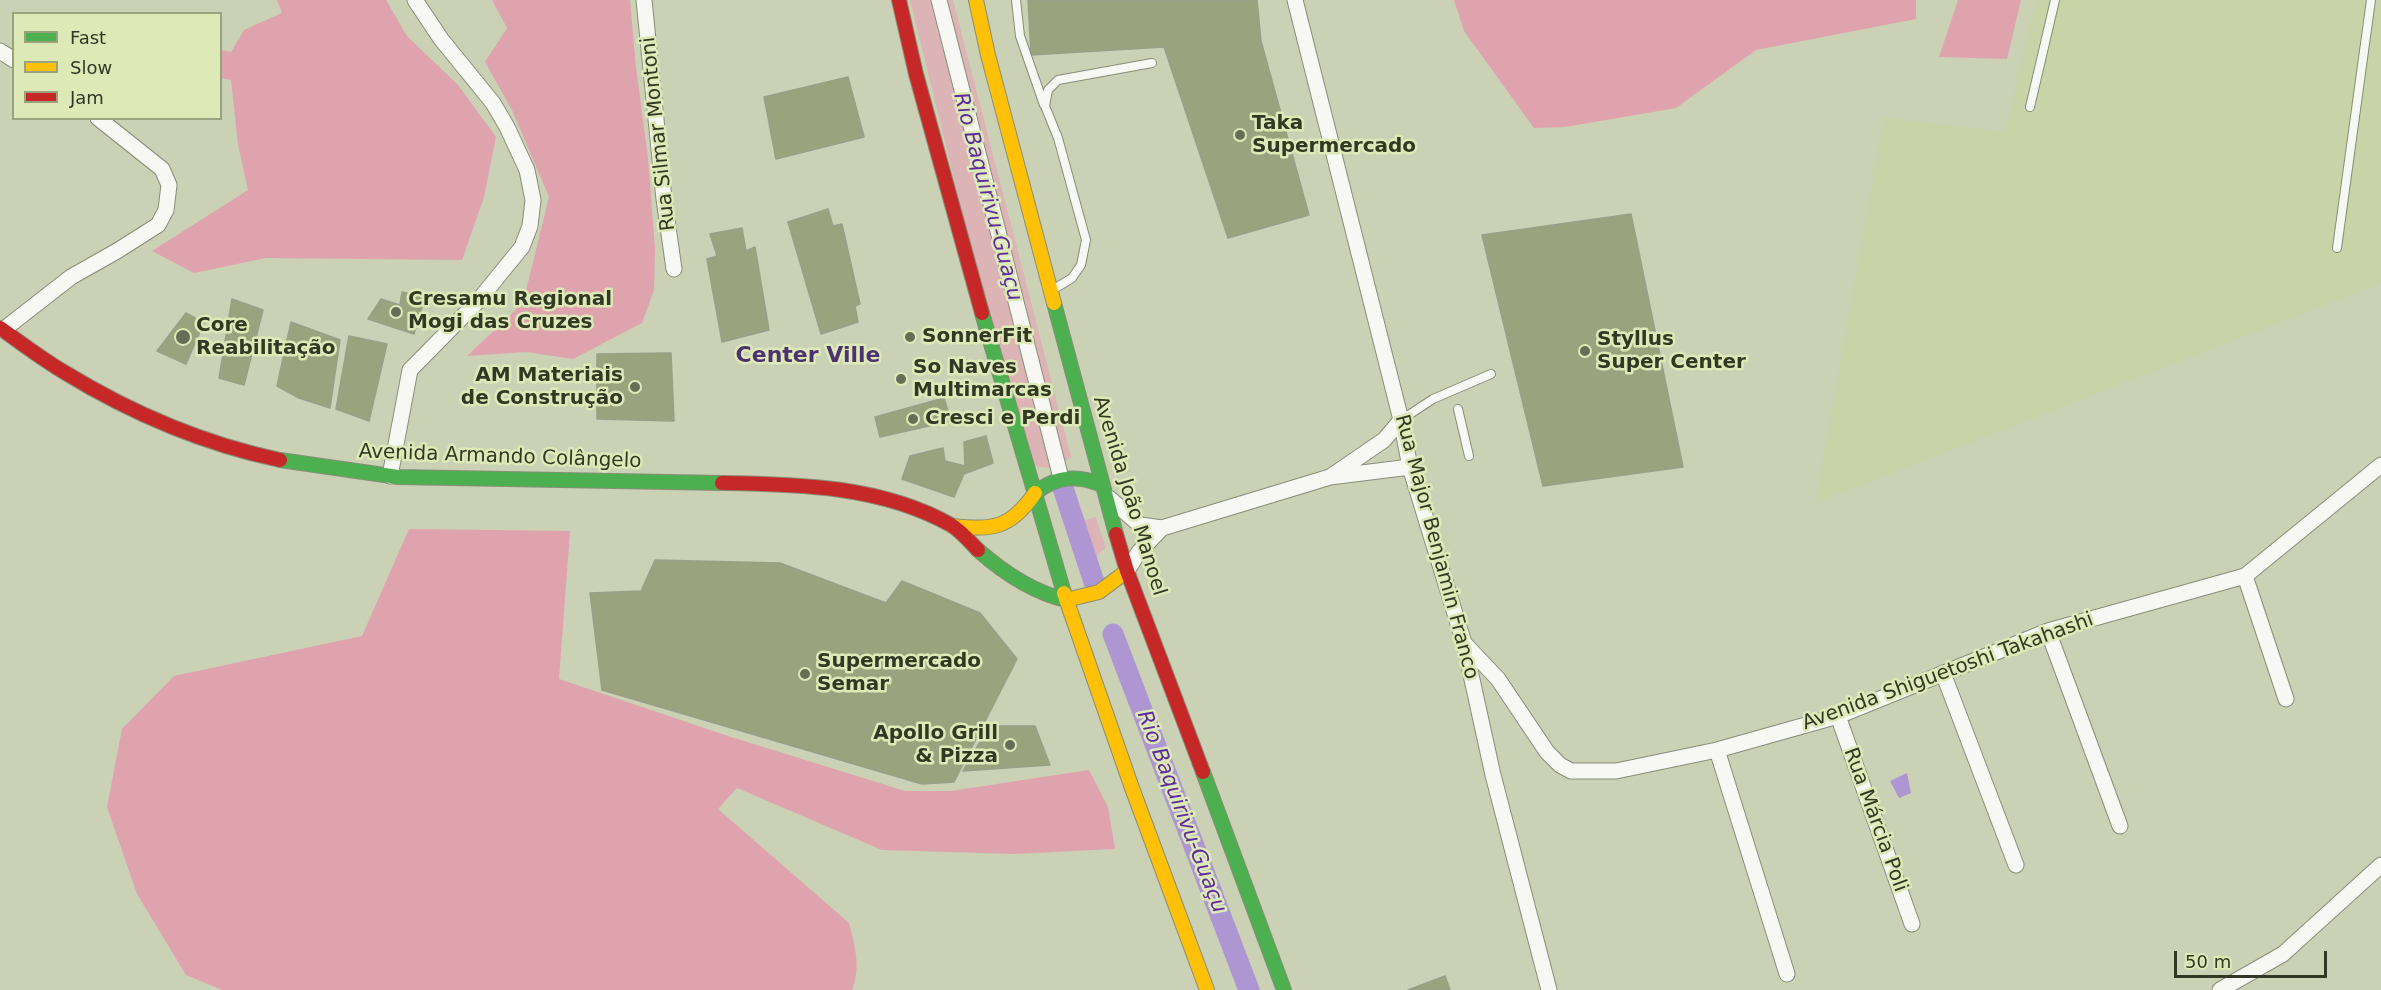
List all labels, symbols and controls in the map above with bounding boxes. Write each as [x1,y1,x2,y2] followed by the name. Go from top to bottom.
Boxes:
[12,12,222,120] legend
[70,27,106,48] text: Fast
[637,36,681,232] street label: Rua Silmar Montoni
[70,57,112,78] text: Slow
[70,87,104,108] text: Jam
[947,90,1027,304] water label: Rio Baquirivu-Guaçu
[1252,112,1416,159] place label: Taka Supermercado
[1233,128,1247,142] marker: Taka Supermercado
[408,288,612,335] place label: Cresamu Regional Mogi das Cruzes
[389,305,403,319] marker: Cresamu Regional Mogi das Cruzes
[196,314,335,361] place label: Core Reabilitação
[922,325,1032,349] place label: SonnerFit
[174,328,192,346] marker: Core Reabilitação
[1597,328,1746,375] place label: Styllus Super Center
[903,330,917,344] marker: SonnerFit
[736,343,880,369] district label: Center Ville
[1578,344,1592,358] marker: Styllus Super Center
[913,356,1052,403] place label: So Naves Multimarcas
[461,364,623,411] place label: AM Materiais de Construção
[894,372,908,386] marker: So Naves Multimarcas
[628,380,642,394] marker: AM Materiais de Construção
[1087,393,1171,599] street label: Avenida João Manoel
[925,407,1080,431] place label: Cresci e Perdi
[906,412,920,426] marker: Cresci e Perdi
[1389,412,1483,682] street label: Rua Major Benjamin Franco
[358,440,642,474] street label: Avenida Armando Colângelo
[1799,608,2097,736] street label: Avenida Shiguetoshi Takahashi
[817,650,981,697] place label: Supermercado Semar
[798,667,812,681] marker: Supermercado Semar
[1131,707,1231,917] water label: Rio Baquirivu-Guaçu
[873,722,998,769] place label: Apollo Grill & Pizza
[1003,738,1017,752] marker: Apollo Grill & Pizza
[1838,745,1912,895] street label: Rua Márcia Poli
[2177,939,2330,977] scale bar
[2185,951,2231,972] text: 50 m

